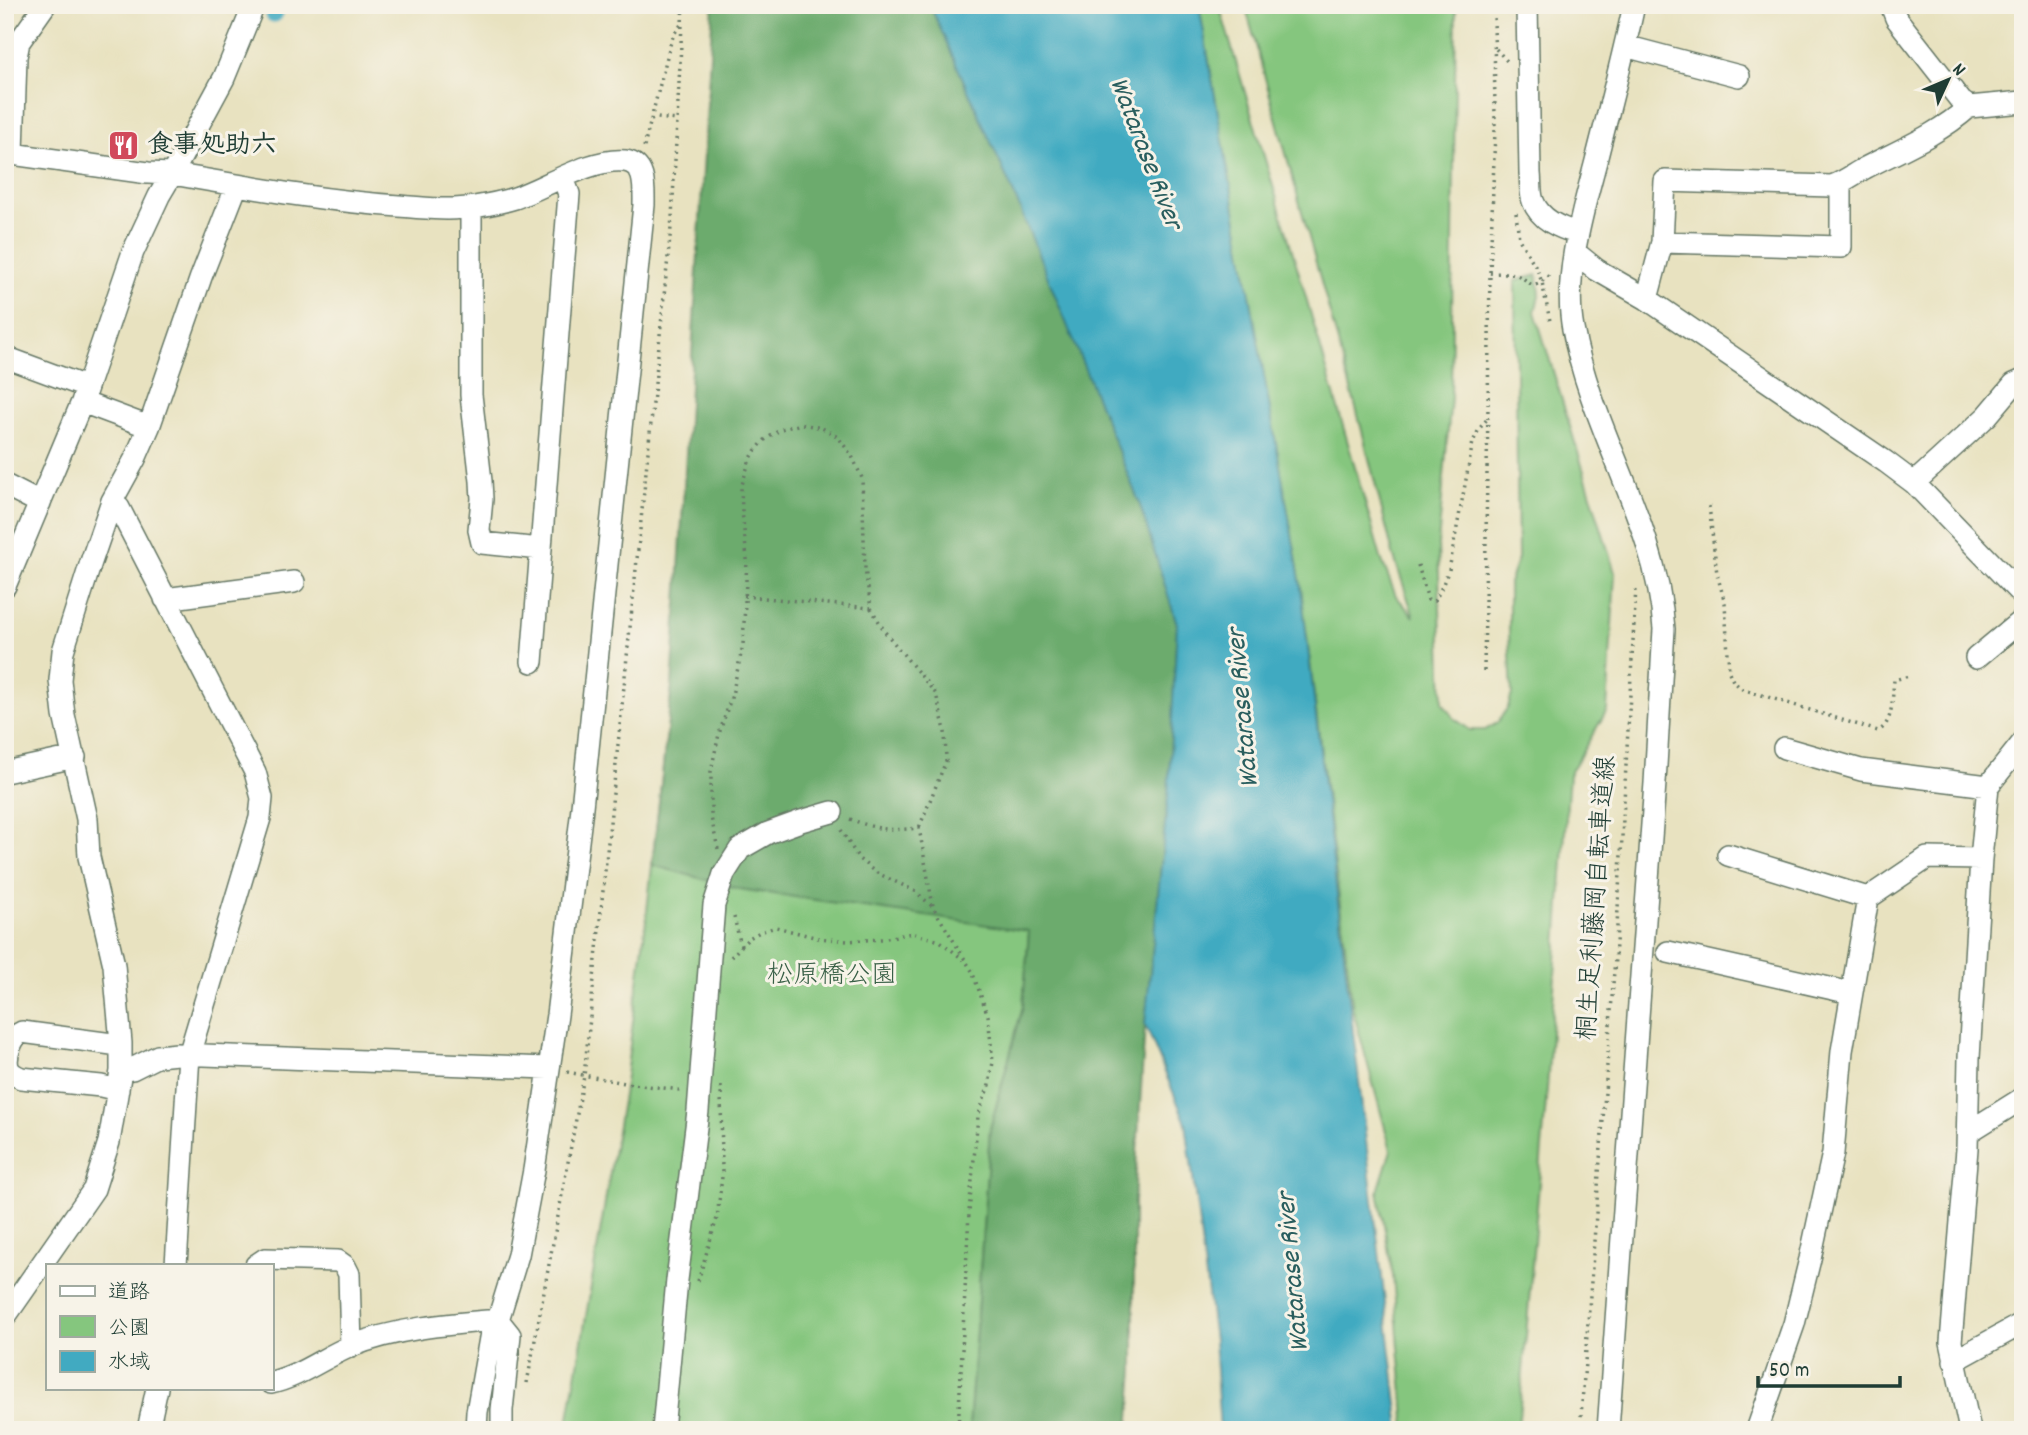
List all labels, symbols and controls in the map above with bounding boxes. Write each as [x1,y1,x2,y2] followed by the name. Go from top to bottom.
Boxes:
[1912,46,1982,116] north arrow
[1945,58,1971,83] text: N
[1097,72,1193,239] water label: Watarase River
[147,128,277,165] place label: 食事処助六
[107,129,141,163] restaurant icon: 食事処助六
[1218,623,1272,789] water label: Watarase River
[1570,754,1626,1042] street label: 桐生足利藤岡自転車道線
[767,958,897,995] park label: 松原橋公園
[1268,1187,1322,1353] water label: Watarase River
[46,1264,273,1390] legend
[108,1279,150,1309] text: 道路
[108,1315,150,1345] text: 公園
[1758,1344,1900,1388] scale bar
[108,1349,150,1379] text: 水域
[1769,1357,1809,1387] text: 50 m

